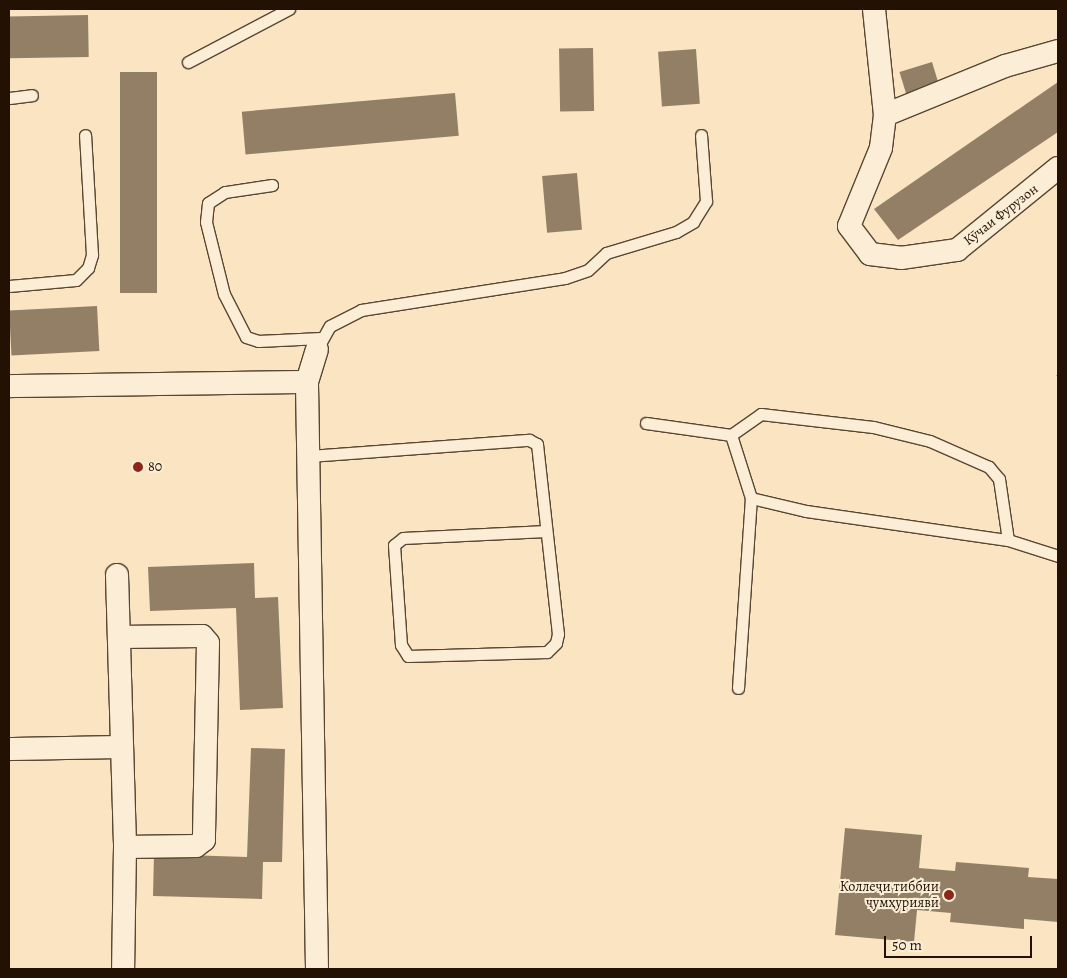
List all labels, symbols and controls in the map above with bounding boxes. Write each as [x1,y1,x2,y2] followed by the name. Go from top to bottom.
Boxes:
[960,181,1042,249] street label: Кӯчаи Фурузон
[148,459,162,475] place label: 80
[132,461,144,473] marker: 80
[840,879,939,912] place label: Коллеҷи тиббии ҷумҳуриявӣ
[943,889,955,901] marker: Коллеҷи тиббии ҷумҳуриявӣ
[887,926,1034,958] scale bar
[892,935,922,955] text: 50 m

